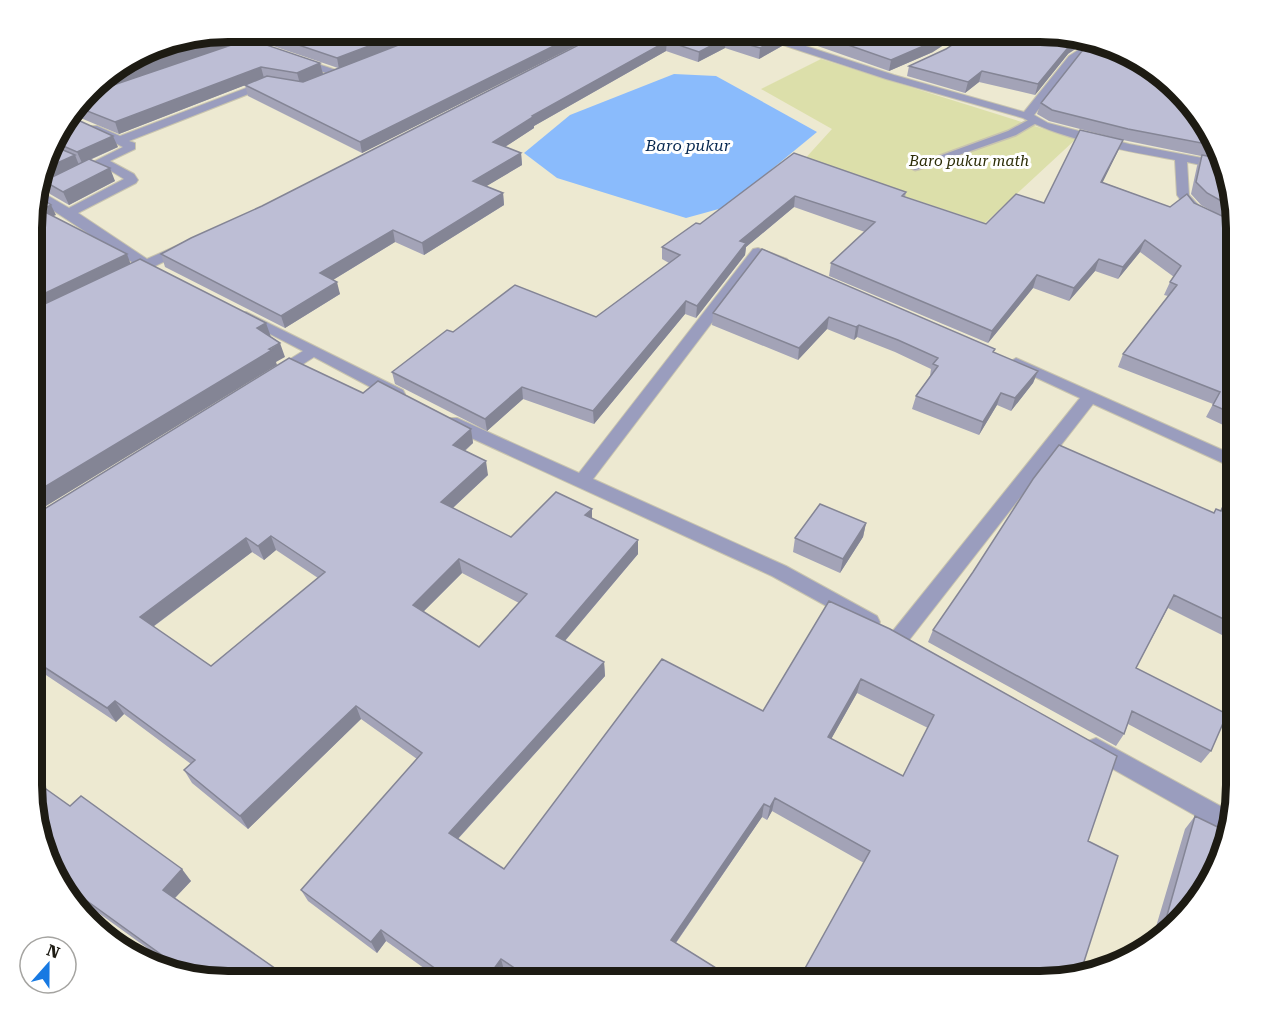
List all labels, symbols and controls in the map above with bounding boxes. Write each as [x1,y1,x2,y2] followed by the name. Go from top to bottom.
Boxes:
[645,136,731,155] water label: Baro pukur
[908,152,1029,170] park label: Baro pukur math
[18,935,78,995] north arrow
[44,940,62,963] text: N

